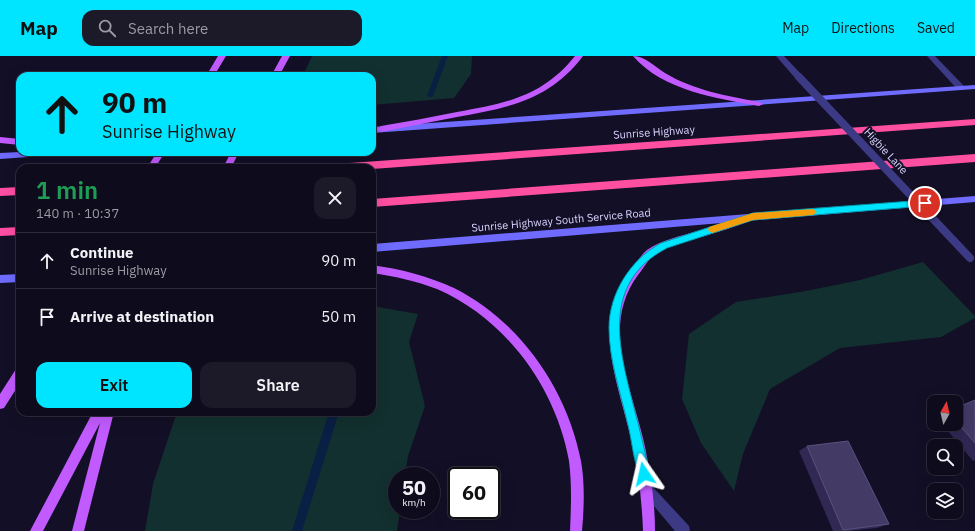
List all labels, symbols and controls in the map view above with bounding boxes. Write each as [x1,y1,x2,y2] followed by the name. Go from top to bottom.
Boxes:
[82,10,362,46] search box
[20,16,58,40] text: Map
[96,17,118,39] icon: search
[128,19,208,38] text: Search here
[782,19,809,37] text: Map
[831,19,895,37] text: Directions
[917,19,955,37] text: Saved
[102,84,167,121] text: 90 m
[36,88,88,140] icon: ahead
[102,120,236,143] text: Sunrise Highway
[613,122,696,142] street label: Sunrise Highway
[861,125,911,177] street label: Higbie Lane
[36,174,98,206] text: 1 min
[314,177,356,219] button: close
[908,186,942,220] pin
[914,192,936,214] icon: arrive
[36,205,119,222] text: 140 m · 10:37
[471,205,651,235] street label: Sunrise Highway South Service Road
[70,243,134,262] text: Continue
[36,250,58,272] icon: ahead
[321,251,356,270] text: 90 m
[70,262,167,279] text: Sunrise Highway
[36,306,58,328] icon: arrive
[70,307,214,326] text: Arrive at destination
[321,307,356,326] text: 50 m
[36,362,192,408] button: Exit
[200,362,356,408] button: Share
[927,395,963,431] north arrow
[927,395,963,519] map controls
[927,439,963,475] button: search
[623,453,665,495] position arrow
[448,467,500,519] speed limit sign: 60
[402,474,426,501] text: 50
[927,483,963,519] button: layers
[402,496,426,509] text: km/h

